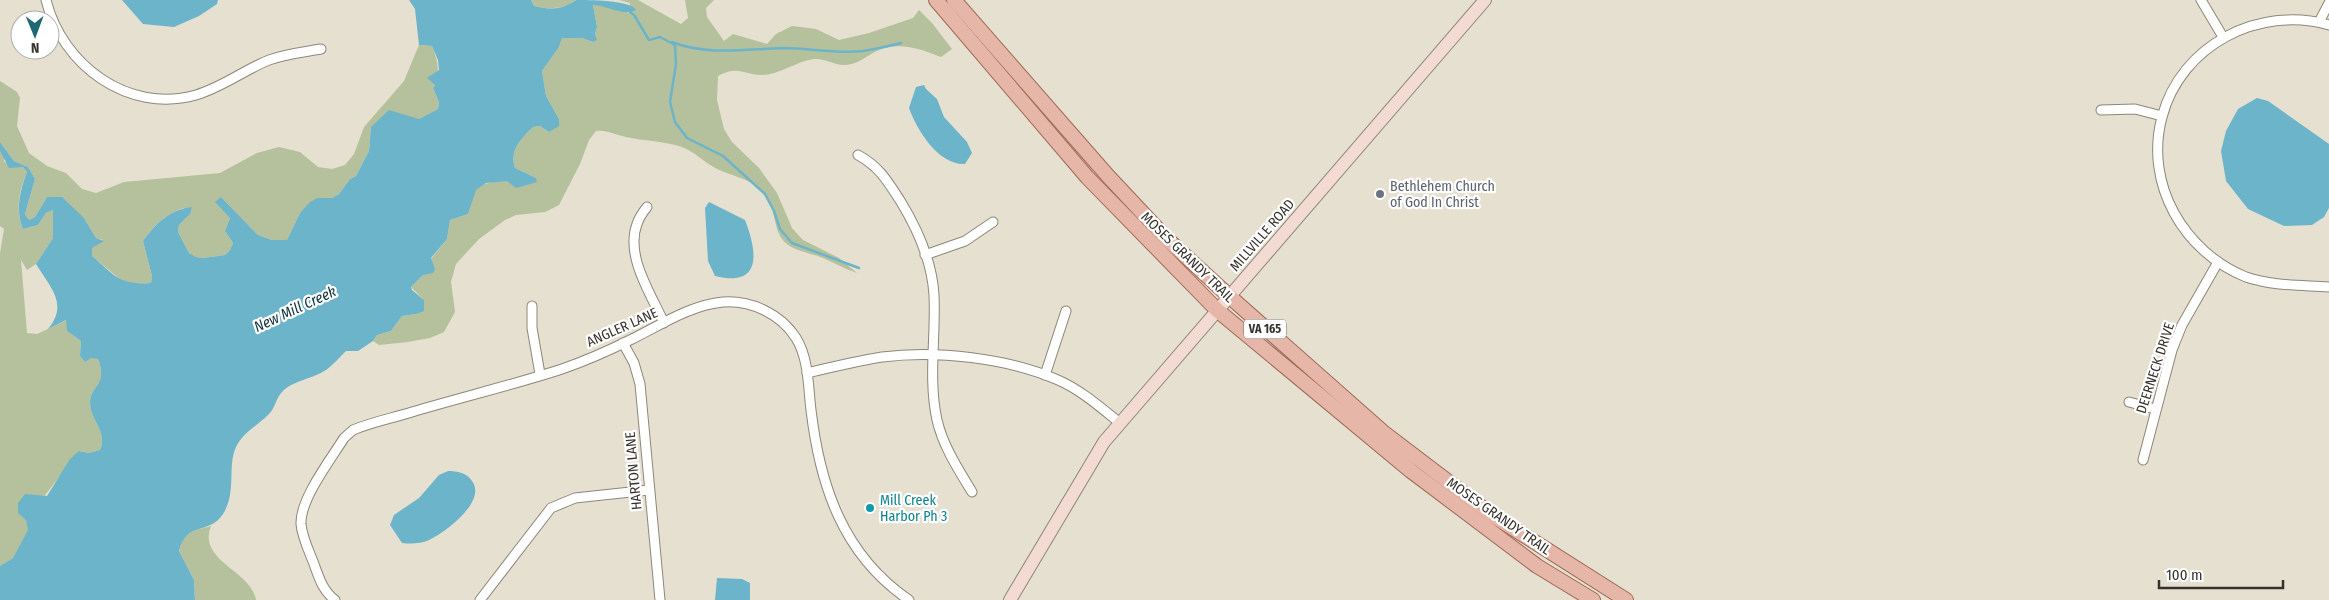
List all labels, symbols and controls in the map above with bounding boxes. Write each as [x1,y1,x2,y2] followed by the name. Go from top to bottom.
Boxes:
[10,10,60,60] north arrow
[31,39,40,56] text: N
[1390,178,1495,211] place label: Bethlehem Church of God In Christ
[1374,188,1386,200] marker: Bethlehem Church of God In Christ
[1227,196,1298,275] street label: MILLVILLE ROAD
[1137,209,1238,306] street label: MOSES GRANDY TRAIL
[251,282,340,336] water label: New Mill Creek
[584,304,661,351] street label: ANGLER LANE
[1244,320,1286,338] road number: VA 165
[2133,320,2178,416] street label: DEERNECK DRIVE
[622,431,645,511] street label: HARTON LANE
[1443,474,1554,559] street label: MOSES GRANDY TRAIL
[880,492,947,525] place label: Mill Creek Harbor Ph 3
[864,502,876,514] marker: Mill Creek Harbor Ph 3
[2159,558,2283,590] scale bar
[2166,566,2203,584] text: 100 m

